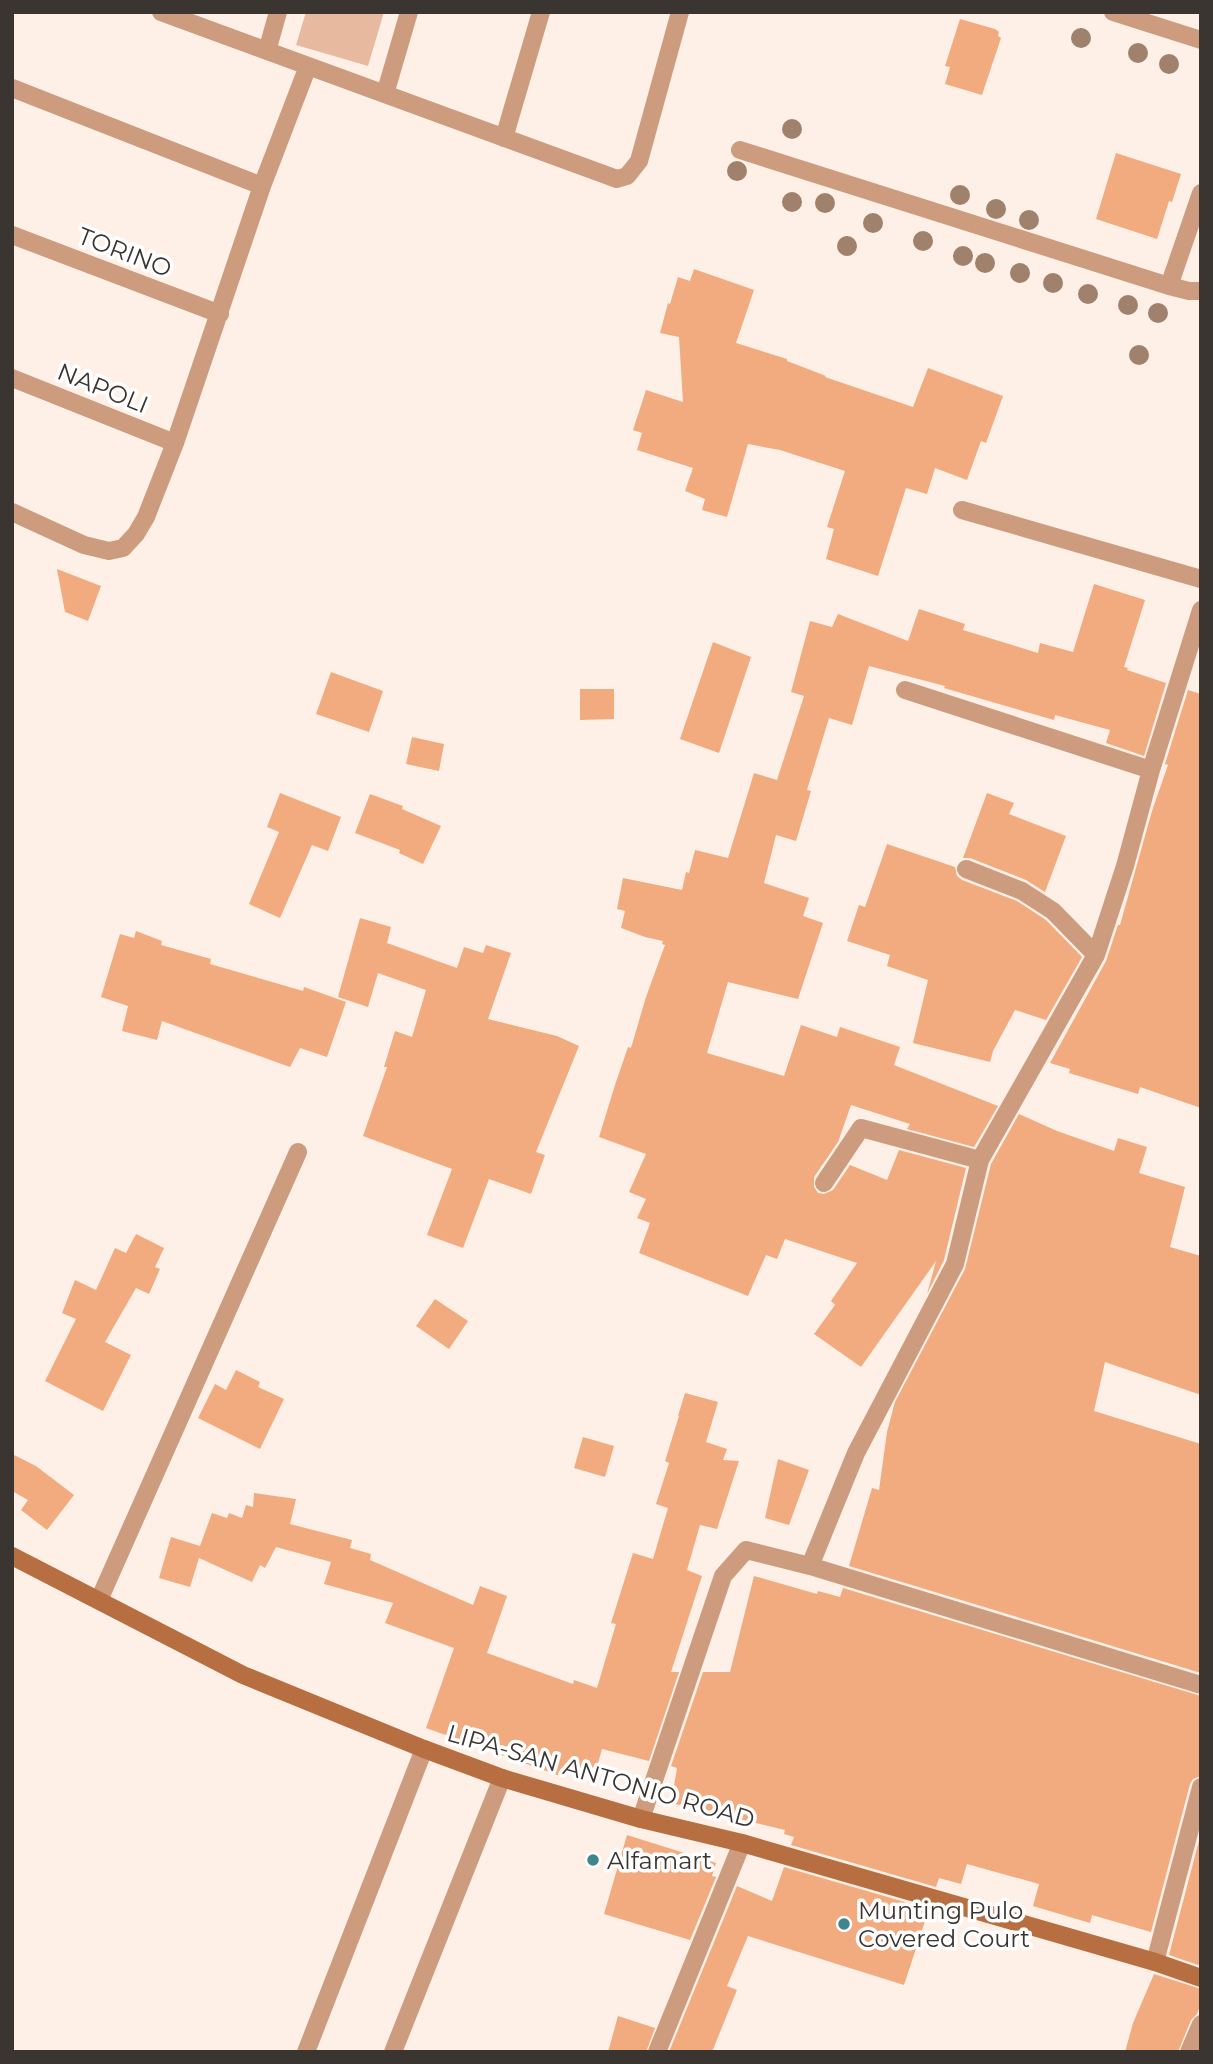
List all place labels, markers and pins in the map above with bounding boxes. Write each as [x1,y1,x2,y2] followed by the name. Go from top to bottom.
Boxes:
[607,1846,712,1875] place label: Alfamart
[585,1852,601,1868] marker: Alfamart
[858,1896,1030,1953] place label: Munting Pulo Covered Court
[836,1916,852,1932] marker: Munting Pulo Covered Court

